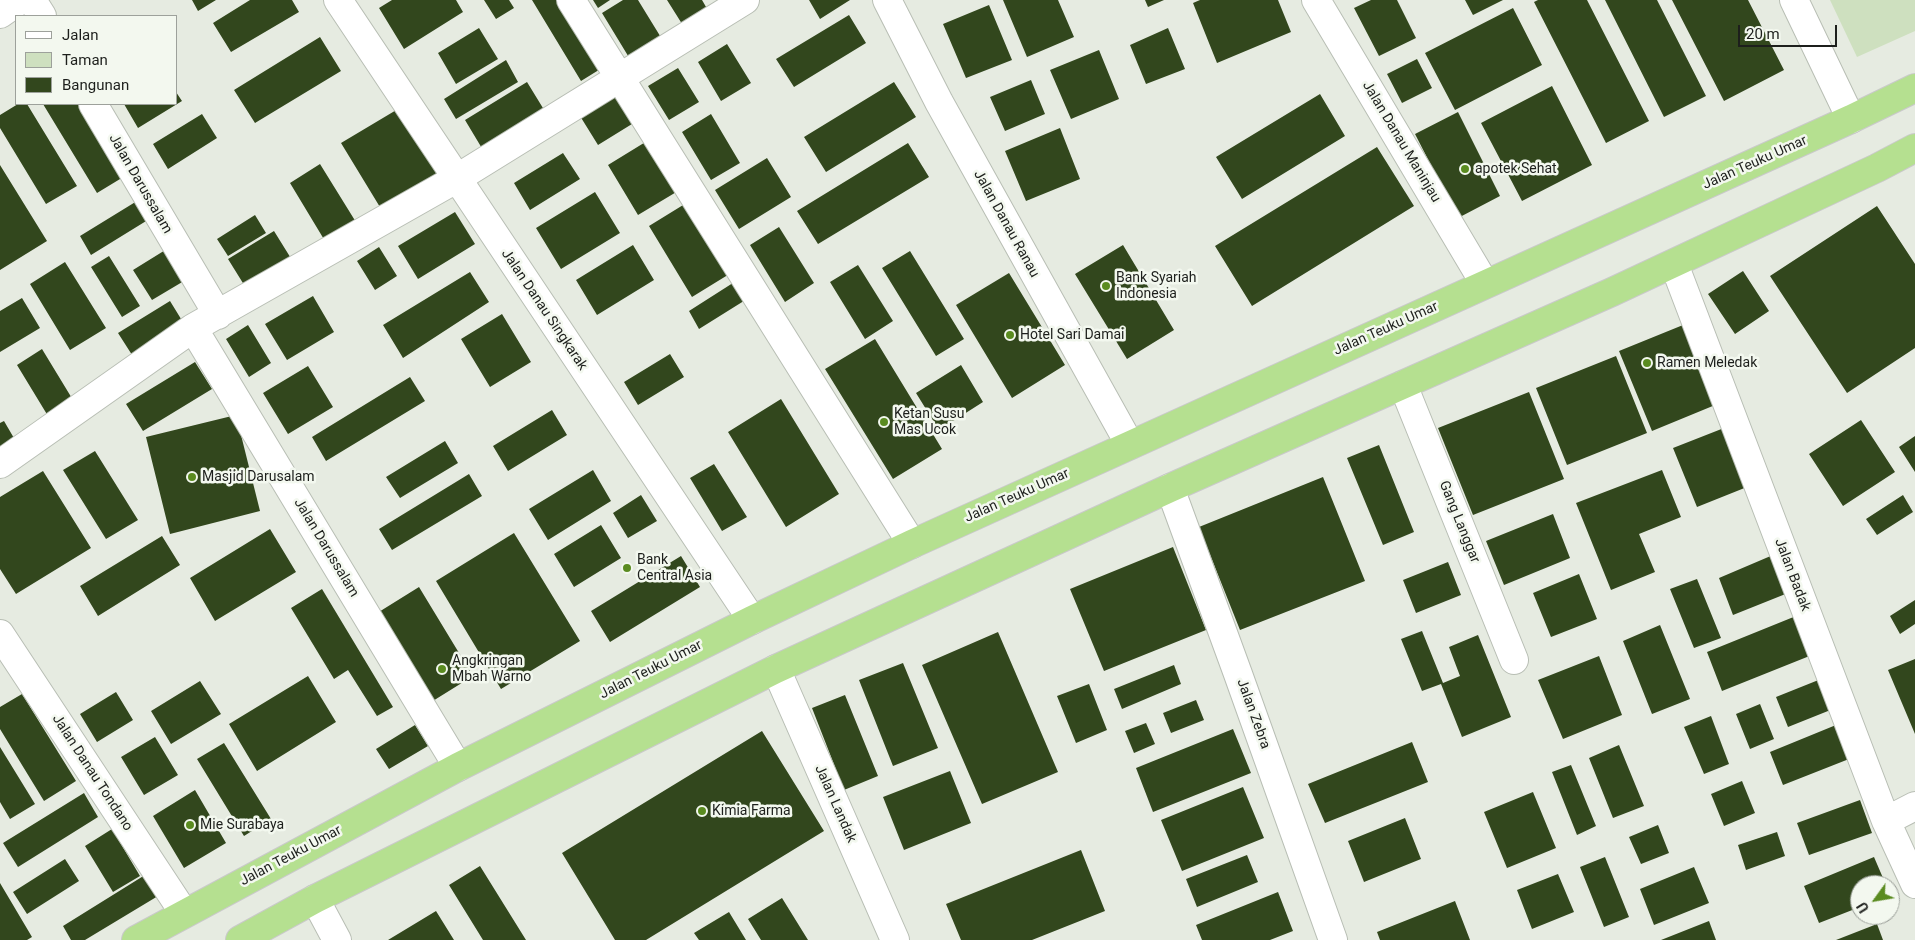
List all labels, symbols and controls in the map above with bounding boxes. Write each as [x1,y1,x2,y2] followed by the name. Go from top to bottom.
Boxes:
[15,15,178,105] legend
[1740,15,1839,47] scale bar
[1746,25,1780,43] text: 20 m
[62,26,99,44] text: Jalan
[62,51,108,69] text: Taman
[62,76,129,94] text: Bangunan
[1358,78,1444,206] street label: Jalan Danau Maninjau
[105,131,175,237] street label: Jalan Darussalam
[1700,132,1810,194] street label: Jalan Teuku Umar
[1475,161,1557,177] place label: apotek Sehat
[1459,163,1471,175] marker: apotek Sehat
[970,167,1042,281] street label: Jalan Danau Ranau
[497,246,591,374] street label: Jalan Danau Singkarak
[1116,270,1197,302] place label: Bank Syariah Indonesia
[1100,280,1112,292] marker: Bank Syariah Indonesia
[1331,298,1441,360] street label: Jalan Teuku Umar
[1020,327,1125,343] place label: Hotel Sari Damai
[1004,329,1016,341] marker: Hotel Sari Damai
[1657,355,1757,371] place label: Ramen Meledak
[1641,357,1653,369] marker: Ramen Meledak
[894,406,964,438] place label: Ketan Susu Mas Ucok
[878,416,890,428] marker: Ketan Susu Mas Ucok
[962,465,1072,527] street label: Jalan Teuku Umar
[202,469,315,485] place label: Masjid Darusalam
[186,471,198,483] marker: Masjid Darusalam
[1435,478,1483,566] street label: Gang Langgar
[290,496,362,600] street label: Jalan Darussalam
[1770,536,1814,614] street label: Jalan Badak
[637,552,712,584] place label: Bank Central Asia
[621,562,633,574] marker: Bank Central Asia
[597,637,705,703] street label: Jalan Teuku Umar
[452,653,531,686] place label: Angkringan Mbah Warno
[436,663,448,675] marker: Angkringan Mbah Warno
[1233,677,1273,751] street label: Jalan Zebra
[48,712,136,834] street label: Jalan Danau Tondano
[810,763,860,845] street label: Jalan Landak
[712,803,791,819] place label: Kimia Farma
[696,805,708,817] marker: Kimia Farma
[200,817,284,833] place label: Mie Surabaya
[184,819,196,831] marker: Mie Surabaya
[237,822,345,890] street label: Jalan Teuku Umar
[1850,875,1900,925] north arrow
[1854,899,1872,916] text: U

